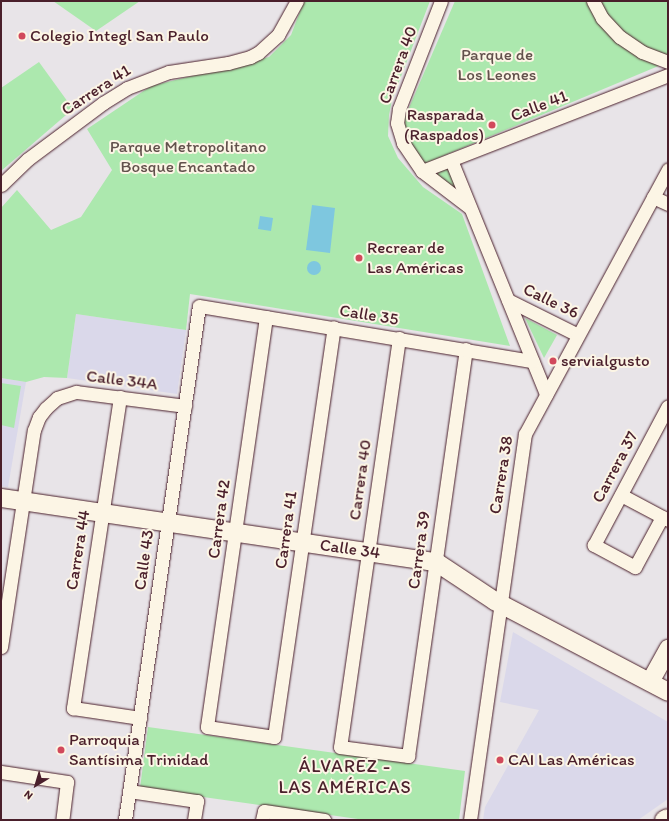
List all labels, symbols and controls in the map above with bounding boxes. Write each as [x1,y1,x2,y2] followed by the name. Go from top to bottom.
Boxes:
[375,23,421,107] street label: Carrera 40
[30,26,208,46] place label: Colegio Integl San Paulo
[17,31,27,41] marker: Colegio Integl San Paulo
[457,45,537,85] park label: Parque de Los Leones
[58,60,134,120] street label: Carrera 41
[508,86,570,126] street label: Calle 41
[404,105,484,145] place label: Rasparada (Raspados)
[487,120,497,130] marker: Rasparada (Raspados)
[109,137,267,177] park label: Parque Metropolitano Bosque Encantado
[367,238,464,278] place label: Recrear de Las Américas
[354,253,364,263] marker: Recrear de Las Américas
[520,279,582,323] street label: Calle 36
[338,300,400,330] street label: Calle 35
[561,351,650,371] place label: servialgusto
[548,356,558,366] marker: servialgusto
[85,366,159,394] street label: Calle 34A
[588,428,642,506] street label: Carrera 37
[485,434,517,516] street label: Carrera 38
[344,438,376,522] street label: Carrera 40
[203,478,235,560] street label: Carrera 42
[270,490,302,570] street label: Carrera 41
[62,508,94,592] street label: Carrera 44
[403,510,435,590] street label: Carrera 39
[130,528,158,592] street label: Calle 43
[318,535,382,563] street label: Calle 34
[69,730,207,770] place label: Parroquia Santísima Trinidad
[56,745,66,755] marker: Parroquia Santísima Trinidad
[508,750,635,770] place label: CAI Las Américas
[495,755,505,765] marker: CAI Las Américas
[279,756,411,798] district label: ÁLVAREZ - LAS AMÉRICAS
[16,765,56,805] north arrow
[21,787,35,802] text: N

